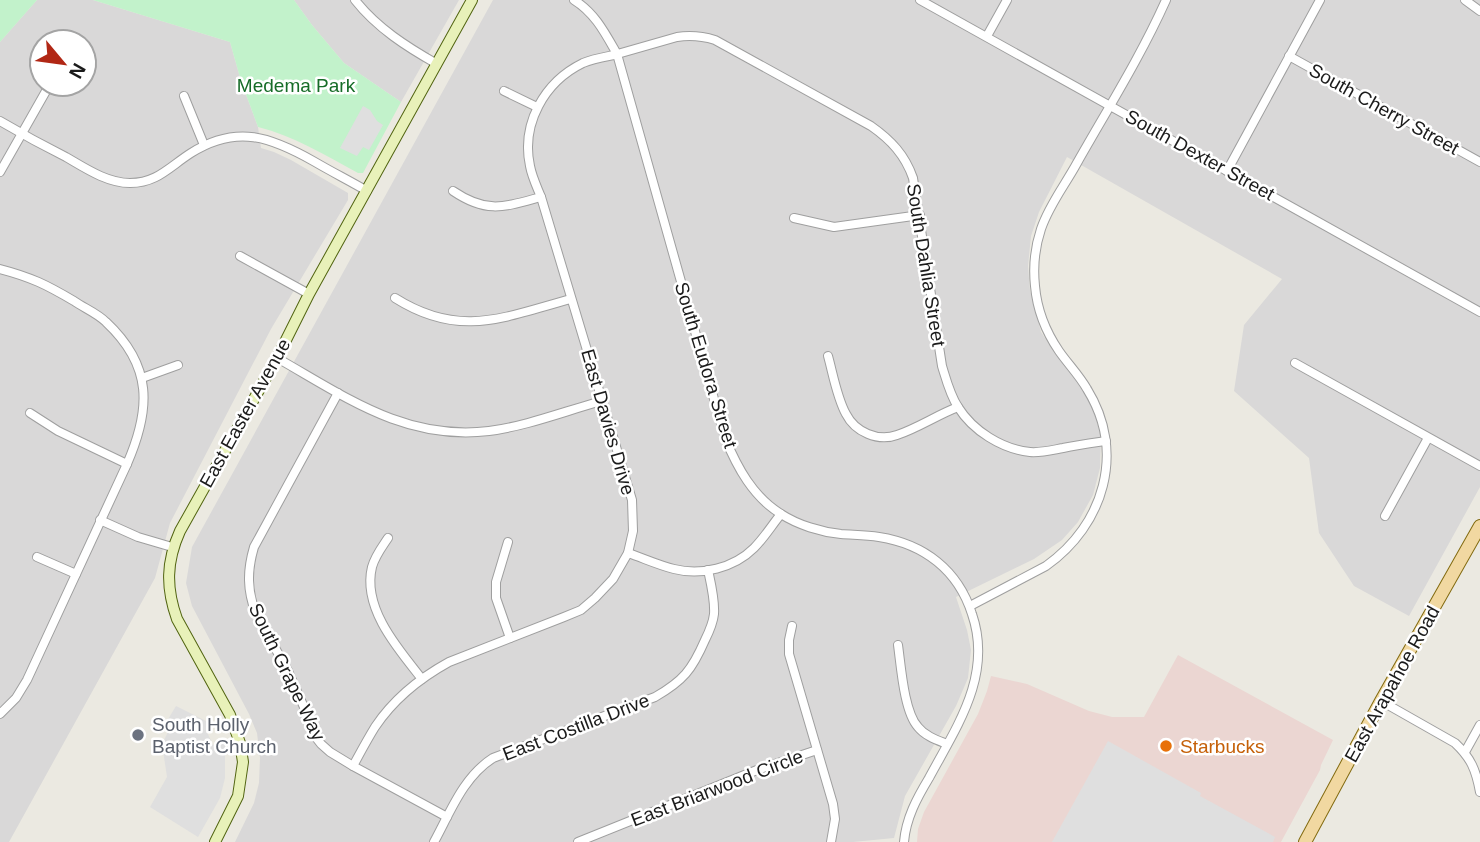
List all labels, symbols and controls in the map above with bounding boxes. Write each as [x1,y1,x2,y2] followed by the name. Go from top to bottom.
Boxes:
[28,28,98,98] north arrow
[1305,59,1463,159] street label: South Cherry Street
[65,60,90,82] text: N
[237,75,356,96] park label: Medema Park
[1122,105,1279,205] street label: South Dexter Street
[903,182,949,349] street label: South Dahlia Street
[671,280,741,451] street label: South Eudora Street
[195,335,295,491] street label: East Easter Avenue
[577,347,639,497] street label: East Davies Drive
[245,600,330,745] street label: South Grape Way
[1340,602,1444,766] street label: East Arapahoe Road
[500,689,652,765] street label: East Costilla Drive
[152,714,277,757] place label: South Holly Baptist Church
[130,727,146,743] marker: South Holly Baptist Church
[1180,736,1264,757] place label: Starbucks
[1158,738,1174,754] marker: Starbucks
[628,745,806,831] street label: East Briarwood Circle

